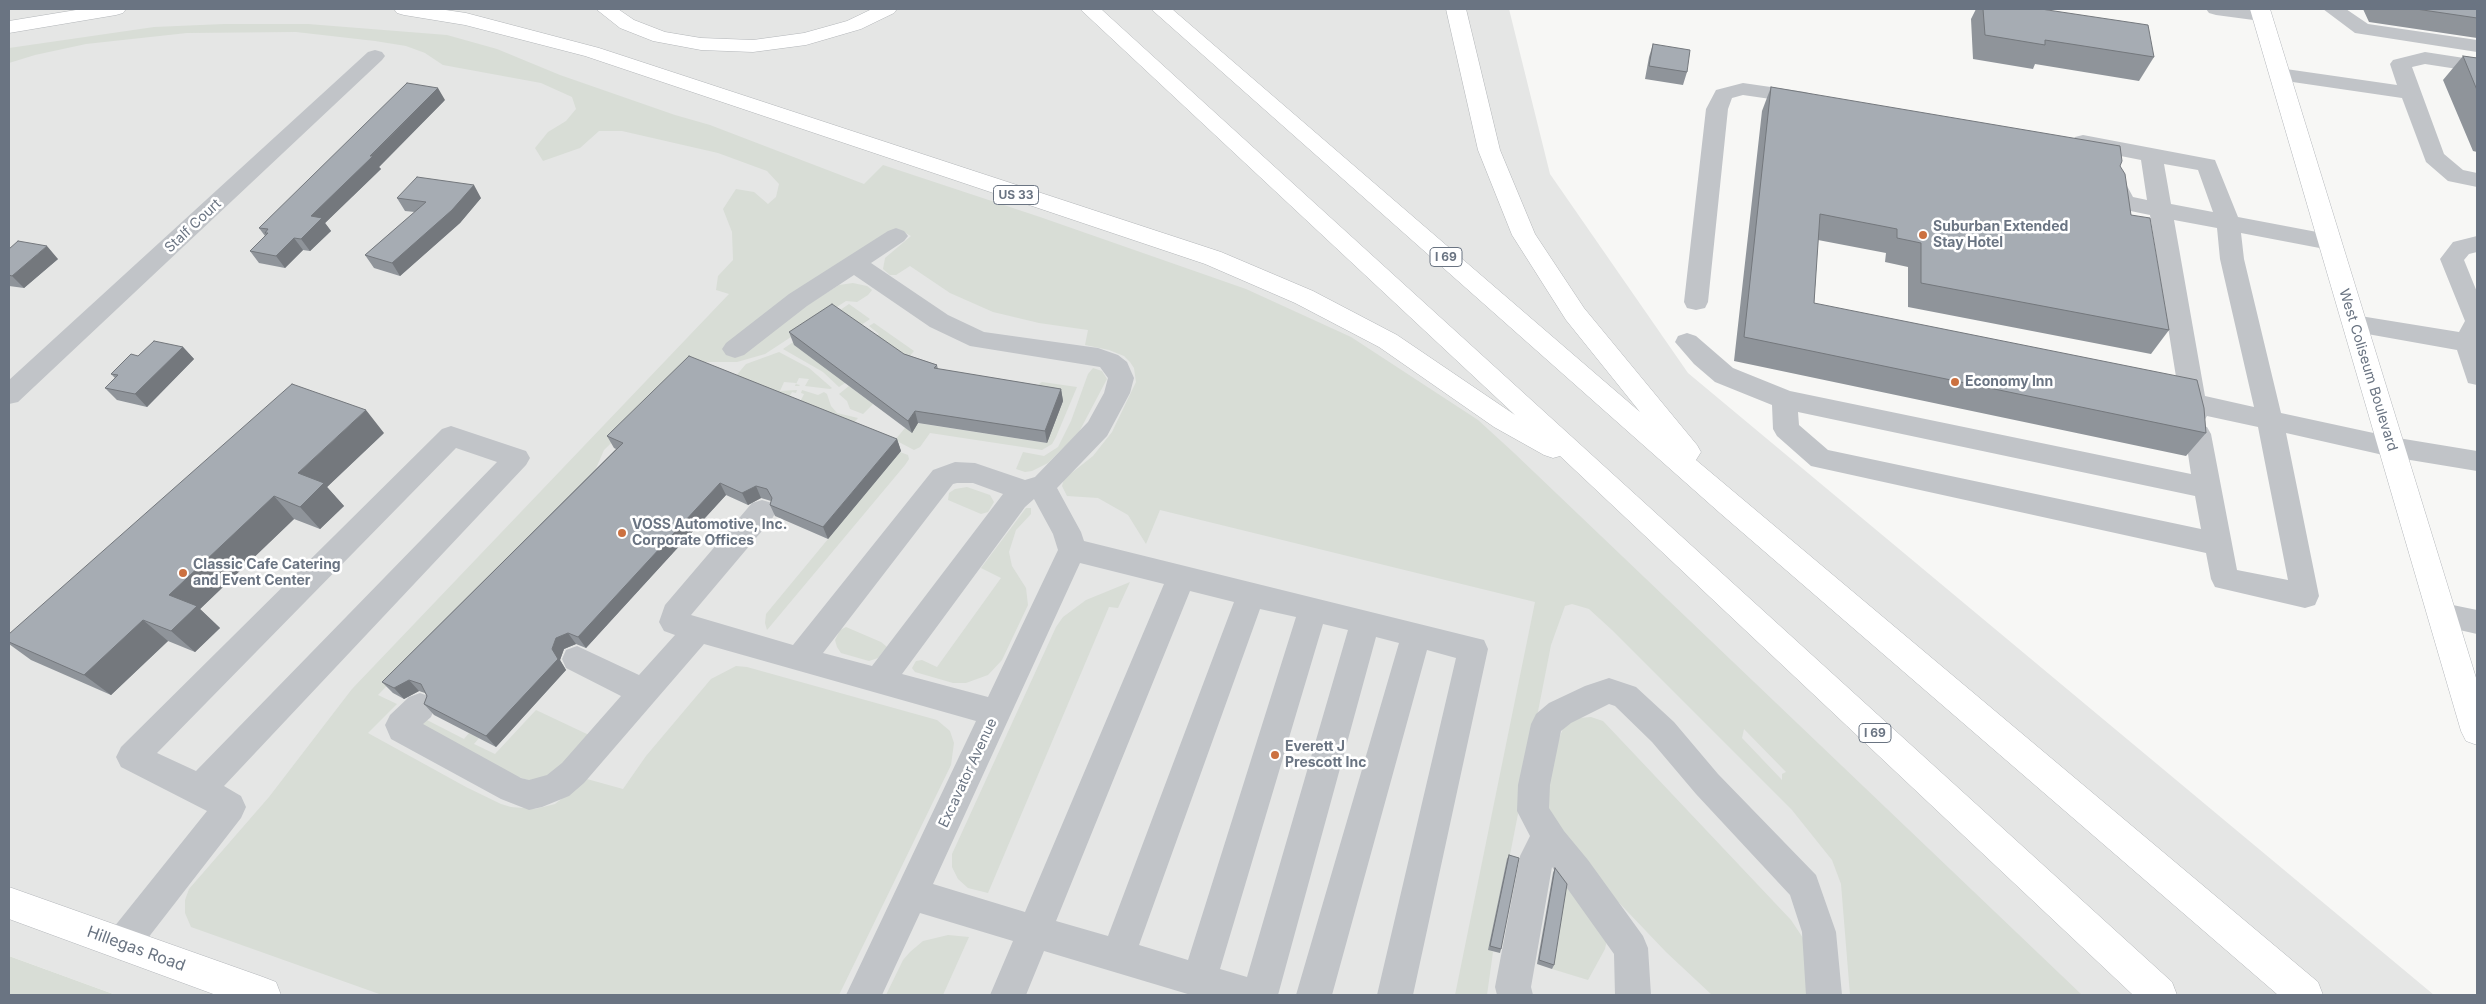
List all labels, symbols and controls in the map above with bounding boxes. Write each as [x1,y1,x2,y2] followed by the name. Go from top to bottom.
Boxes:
[994,186,1038,204] road number: US 33
[161,196,225,256] street label: Stalf Court
[1933,219,2068,252] place label: Suburban Extended Stay Hotel
[1917,229,1929,241] marker: Suburban Extended Stay Hotel
[1430,248,1462,266] road number: I 69
[2335,287,2401,453] street label: West Coliseum Boulevard
[1965,374,2053,390] place label: Economy Inn
[1949,376,1961,388] marker: Economy Inn
[632,517,787,550] place label: VOSS Automotive, Inc. Corporate Offices
[616,527,628,539] marker: VOSS Automotive, Inc. Corporate Offices
[193,557,341,590] place label: Classic Cafe Catering and Event Center
[177,567,189,579] marker: Classic Cafe Catering and Event Center
[935,716,1001,830] street label: Excavator Avenue
[1859,724,1891,742] road number: I 69
[1285,739,1366,772] place label: Everett J Prescott Inc
[1269,749,1281,761] marker: Everett J Prescott Inc
[84,922,188,976] street label: Hillegas Road

